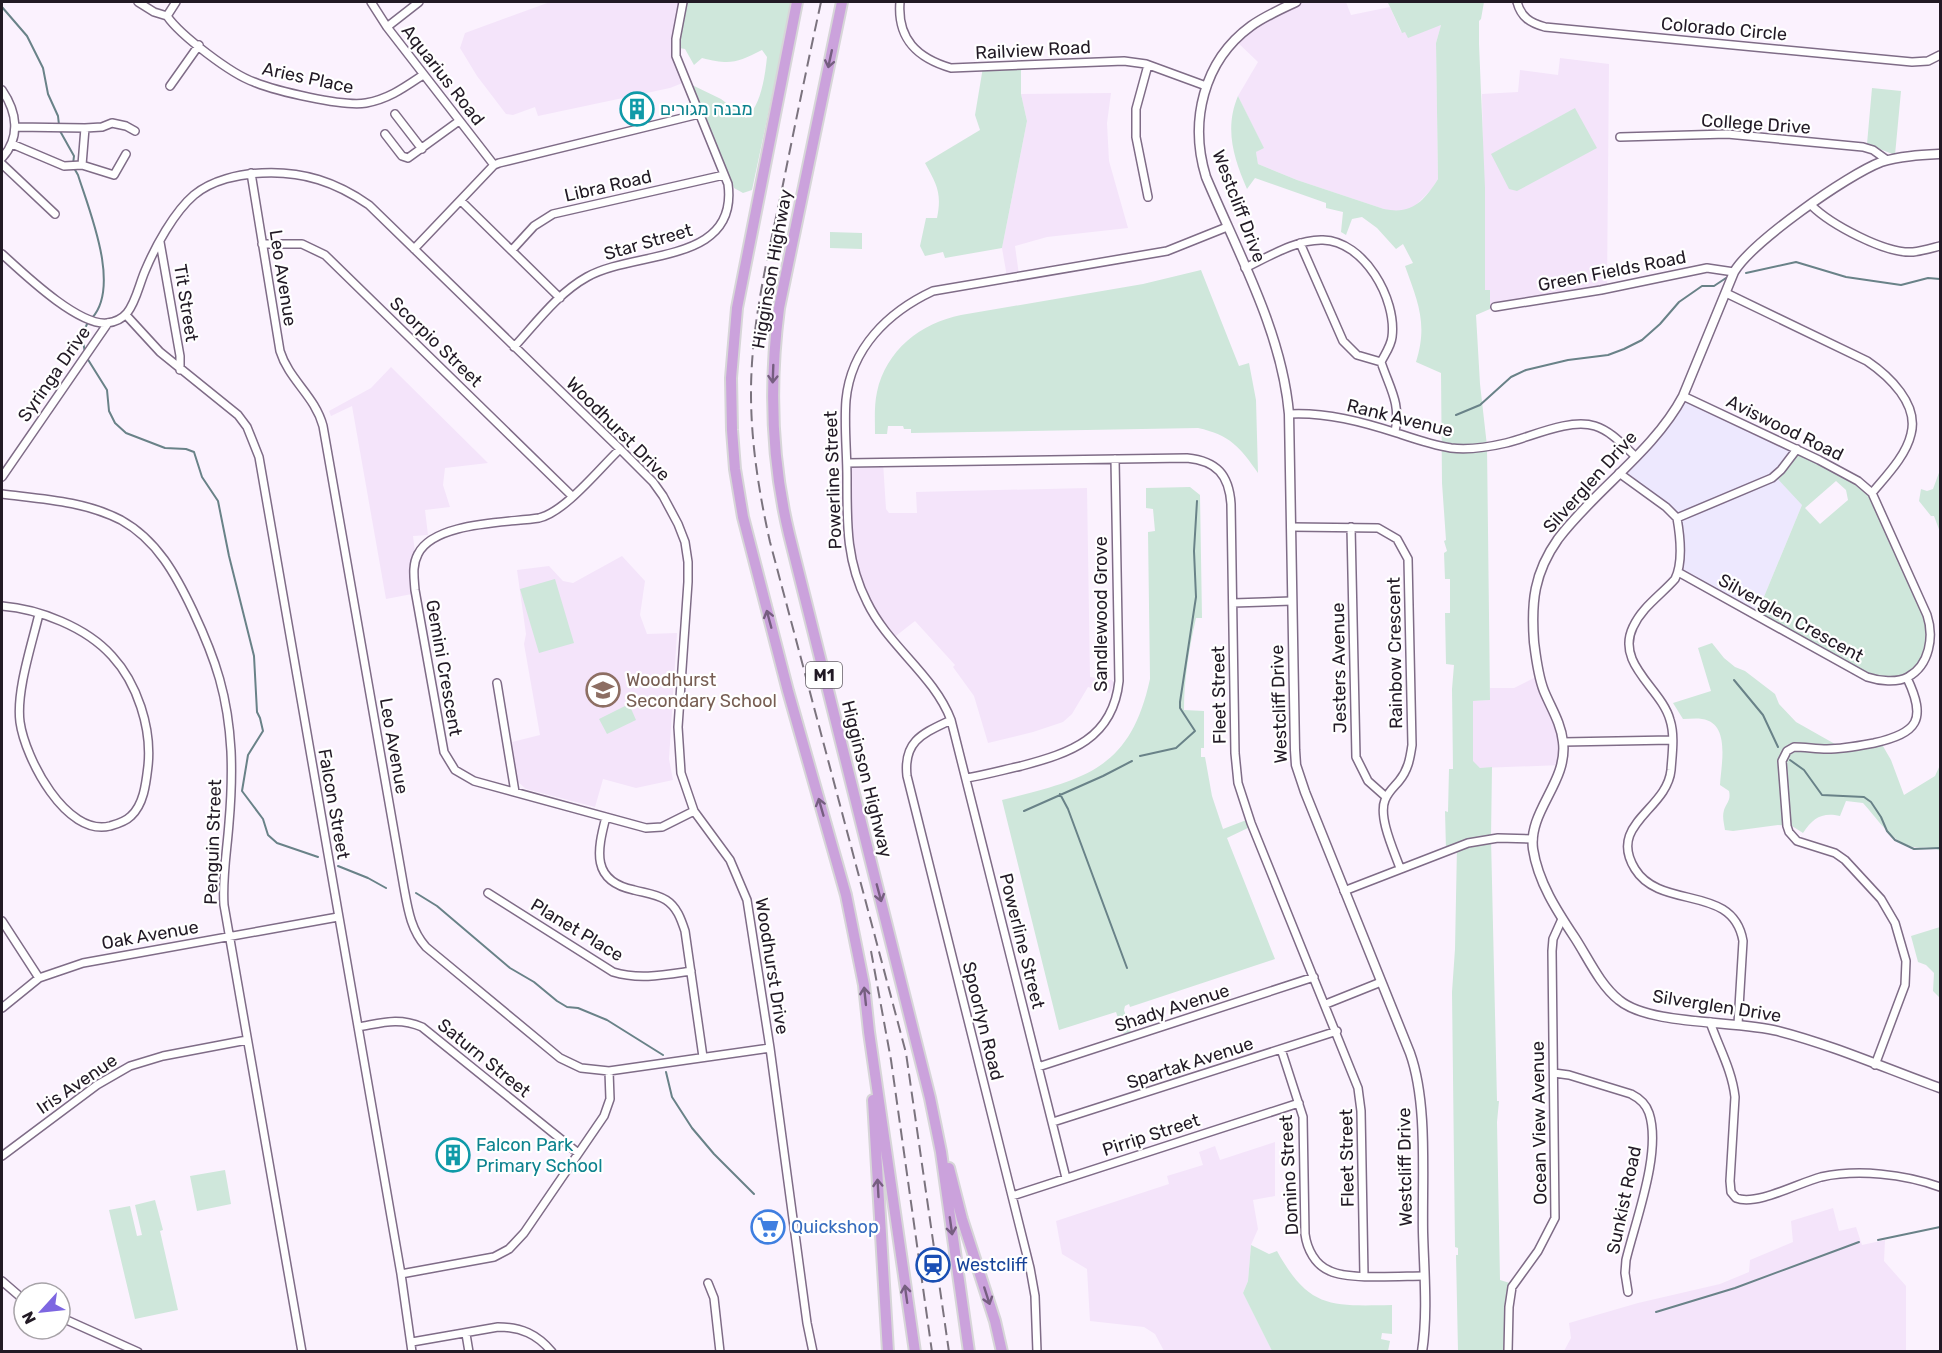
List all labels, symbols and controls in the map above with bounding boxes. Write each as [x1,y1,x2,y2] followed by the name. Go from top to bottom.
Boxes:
[1660,13,1788,45] street label: Colorado Circle
[397,20,489,130] street label: Aquarius Road
[975,36,1091,64] street label: Railview Road
[824,48,835,68] one-way arrow
[260,58,356,98] street label: Aries Place
[619,91,655,127] building icon: מבנה מגורים
[660,98,753,120] place label: מבנה מגורים
[1701,109,1811,139] street label: College Drive
[1207,147,1271,265] street label: Westcliff Drive
[562,165,654,207] street label: Libra Road
[747,188,797,350] street label: Higginson Highway
[601,219,695,265] street label: Star Street
[265,228,301,328] street label: Leo Avenue
[1536,246,1688,296] street label: Green Fields Road
[169,263,203,343] street label: Tit Street
[385,292,487,392] street label: Scorpio Street
[13,322,95,426] street label: Syringa Drive
[767,364,778,384] one-way arrow
[561,372,675,486] street label: Woodhurst Drive
[1723,390,1847,466] street label: Aviswood Road
[1345,394,1455,442] street label: Rank Avenue
[820,410,846,550] street label: Powerline Street
[1538,426,1642,538] street label: Silverglen Drive
[1090,536,1112,692] street label: Sandlewood Grove
[1715,569,1867,667] street label: Silverglen Crescent
[1383,577,1407,729] street label: Rainbow Crescent
[421,598,467,738] street label: Gemini Crescent
[1327,602,1351,734] street label: Jesters Avenue
[763,610,775,629] one-way arrow
[1266,644,1292,764] street label: Westcliff Drive
[1207,646,1231,744] street label: Fleet Street
[806,662,842,688] road number: M1
[626,669,777,712] place label: Woodhurst Secondary School
[585,672,621,708] school or university icon: Woodhurst Secondary School
[375,696,413,796] street label: Leo Avenue
[837,698,897,860] street label: Higginson Highway
[313,747,355,861] street label: Falcon Street
[200,779,226,905] street label: Penguin Street
[815,798,826,817] one-way arrow
[995,871,1049,1011] street label: Powerline Street
[873,883,885,902] one-way arrow
[527,894,627,966] street label: Planet Place
[750,896,794,1036] street label: Woodhurst Drive
[100,916,200,954] street label: Oak Avenue
[958,959,1008,1083] street label: Spoorlyn Road
[1112,979,1232,1037] street label: Shady Avenue
[1651,985,1783,1027] street label: Silverglen Drive
[859,987,870,1007] one-way arrow
[433,1014,535,1102] street label: Saturn Street
[1124,1032,1256,1094] street label: Spartak Avenue
[1527,1041,1551,1205] street label: Ocean View Avenue
[33,1049,121,1119] street label: Iris Avenue
[1393,1107,1417,1227] street label: Westcliff Drive
[1100,1109,1202,1161] street label: Pirrip Street
[1335,1109,1359,1207] street label: Fleet Street
[1275,1114,1303,1236] street label: Domino Street
[476,1134,603,1177] place label: Falcon Park Primary School
[435,1137,471,1173] building icon: Falcon Park Primary School
[1602,1144,1646,1256] street label: Sunkist Road
[872,1179,883,1199] one-way arrow
[750,1209,786,1245] supermarket icon: Quickshop
[791,1216,879,1238] place label: Quickshop
[946,1216,957,1236] one-way arrow
[915,1247,951,1283] station icon: Westcliff
[956,1254,1028,1276] place label: Westcliff
[12,1281,72,1341] north arrow
[901,1284,912,1304] one-way arrow
[983,1286,994,1305] one-way arrow
[18,1308,40,1327] text: N

